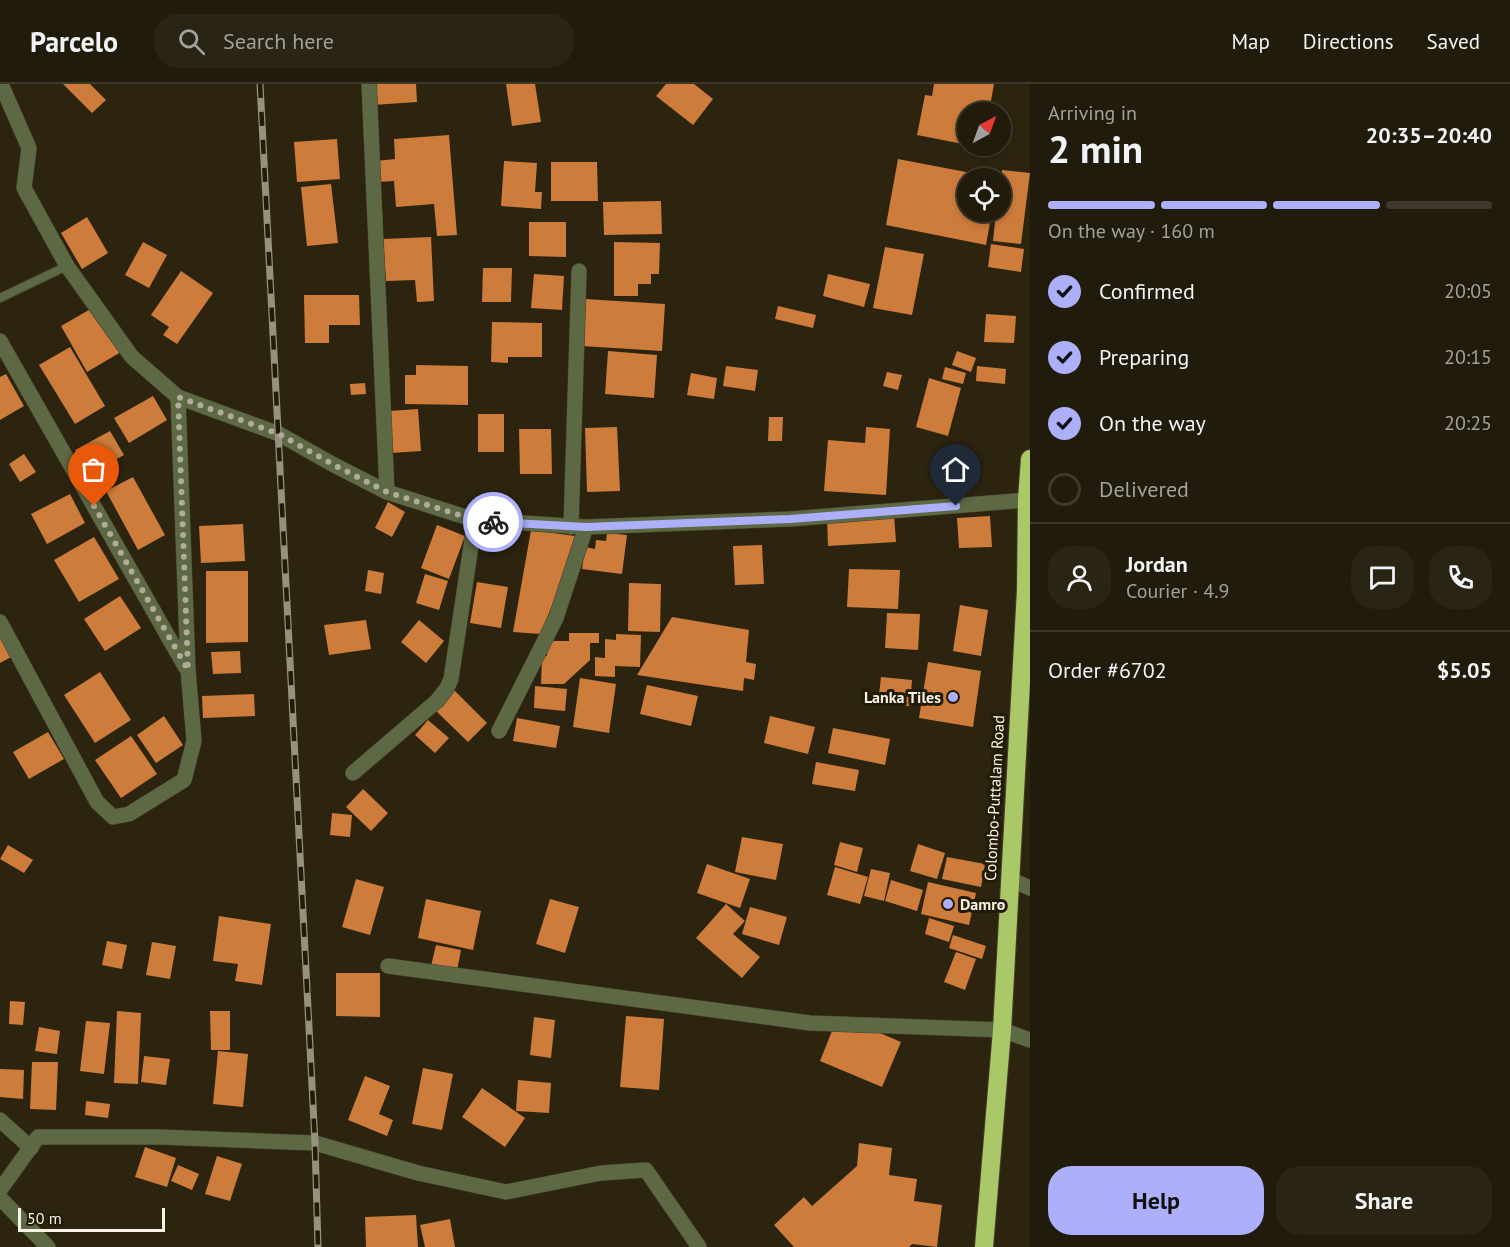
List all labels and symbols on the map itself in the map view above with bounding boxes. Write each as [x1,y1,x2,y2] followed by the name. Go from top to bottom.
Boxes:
[957,102,1011,156] north arrow
[68,444,119,506] pin
[930,444,981,506] pin
[463,492,523,552] courier
[864,687,941,707] place label: Lanka Tiles
[946,690,960,704] marker: Lanka Tiles
[980,715,1008,881] street label: Colombo-Puttalam Road
[960,894,1006,914] place label: Damro
[941,897,955,911] marker: Damro
[18,1205,165,1232] scale bar

